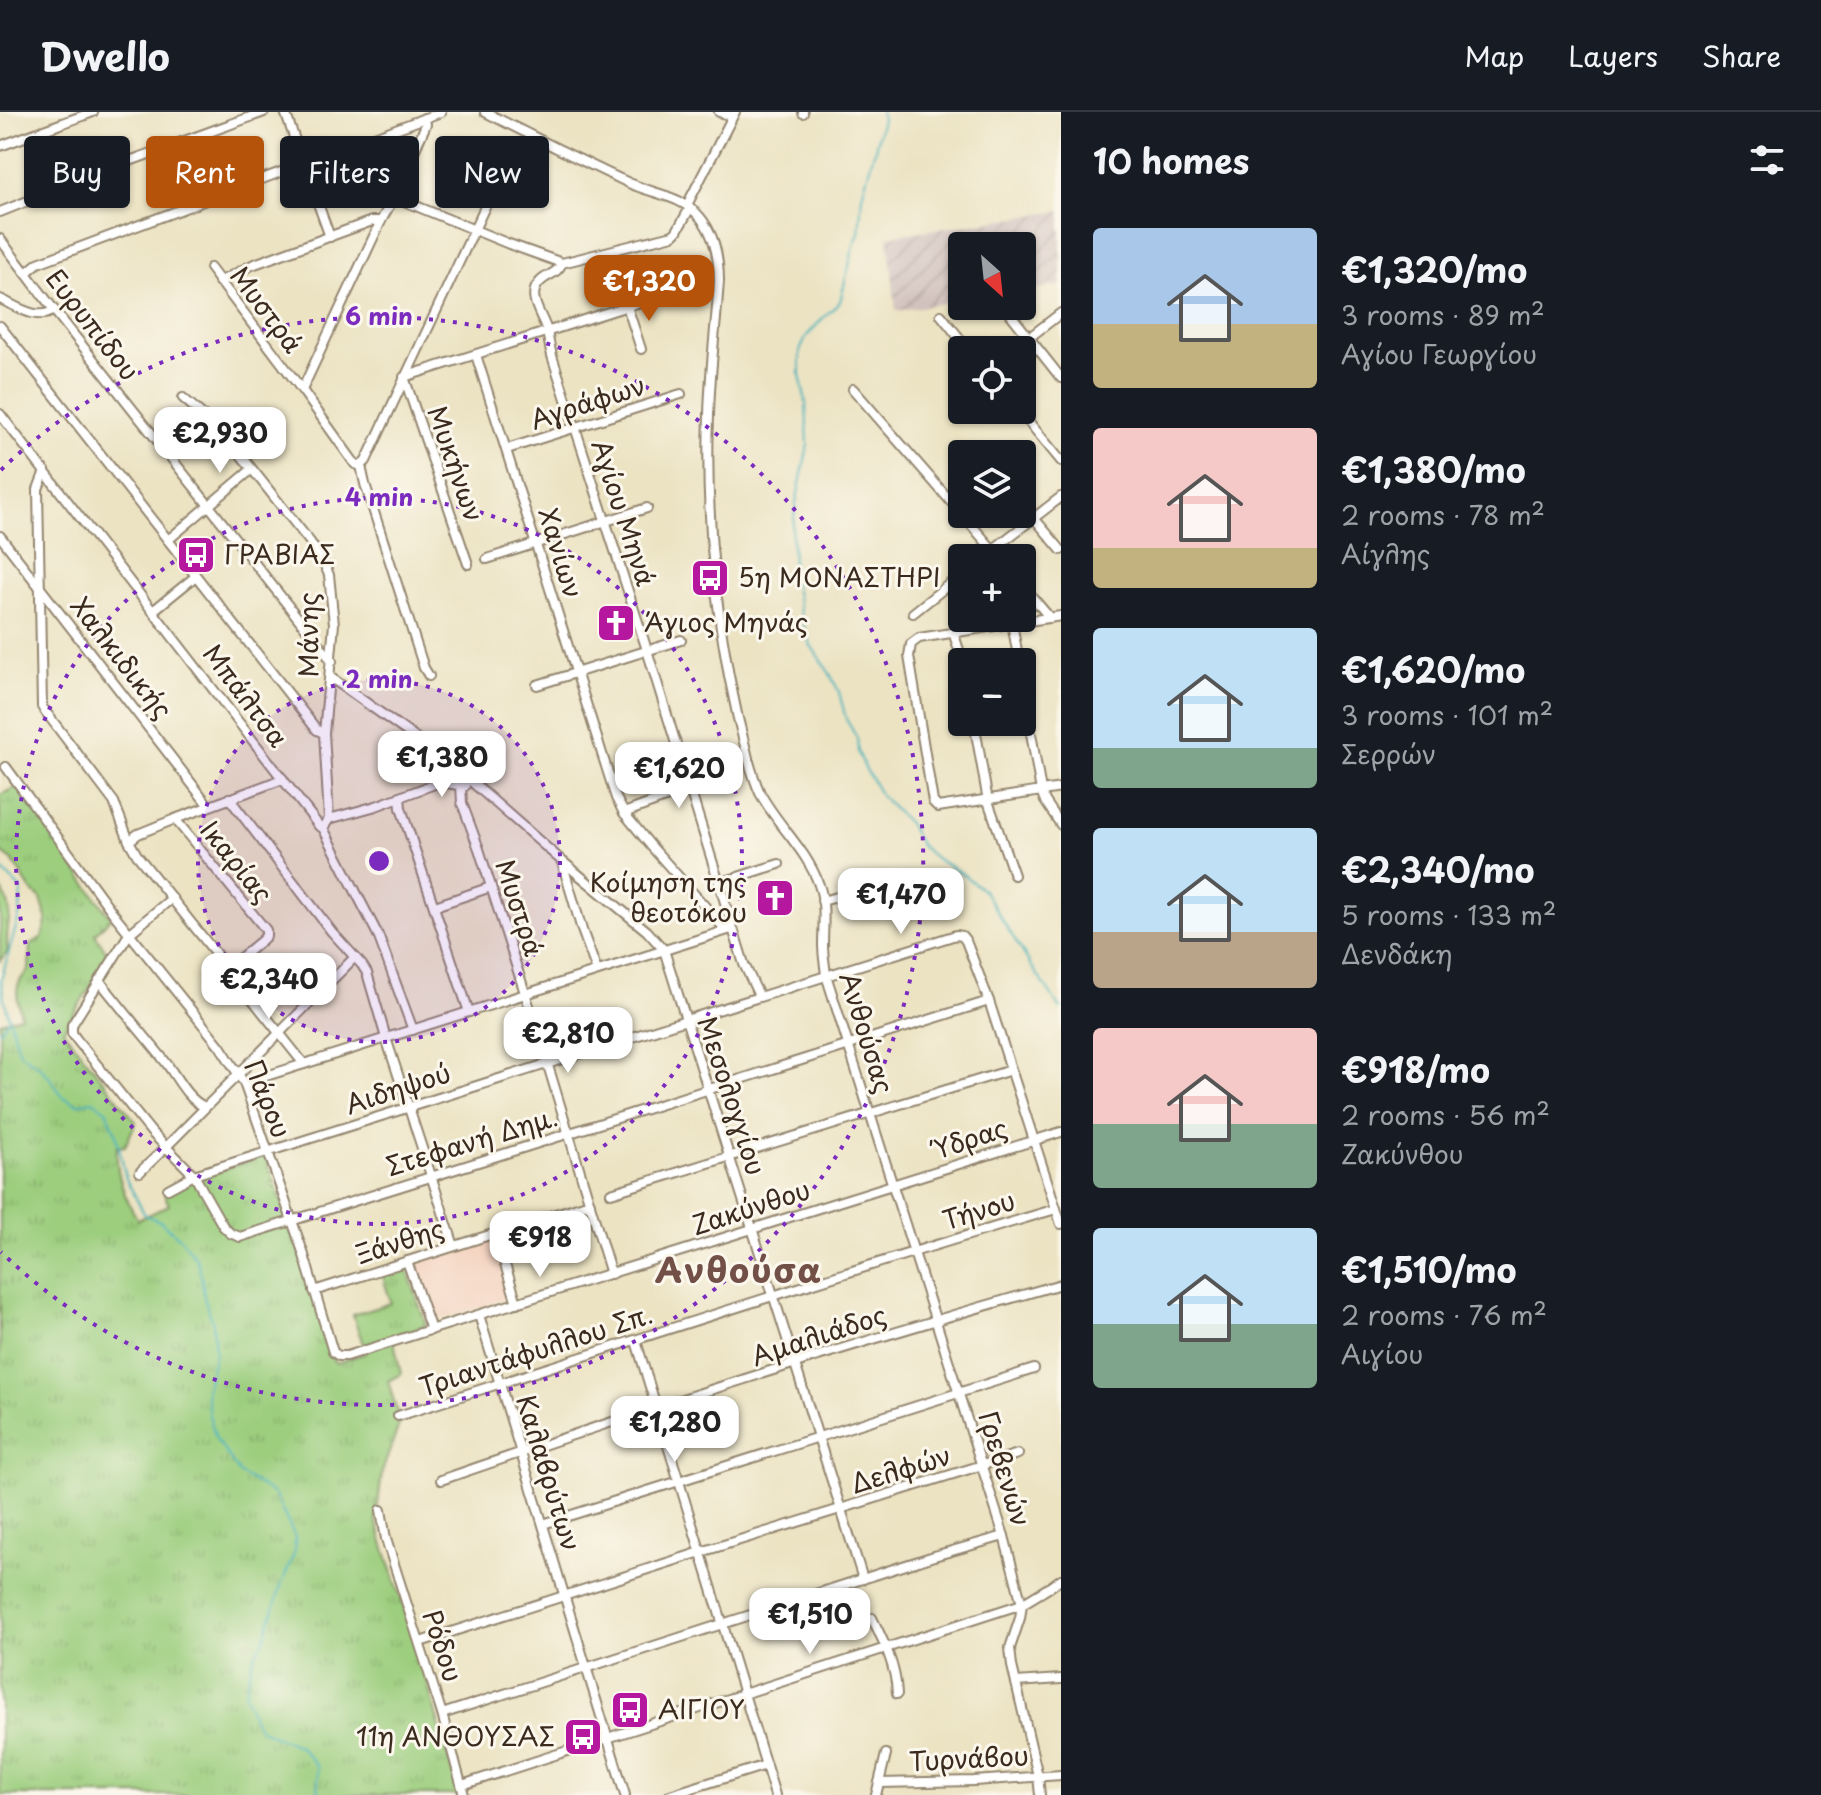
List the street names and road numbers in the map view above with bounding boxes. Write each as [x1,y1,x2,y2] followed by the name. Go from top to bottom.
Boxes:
[222,257,313,361] street label: Μυστρά
[37,260,149,388] street label: Ευρυπίδου
[525,365,650,438] street label: Αγράφων
[418,400,494,527] street label: Μυκήνων
[582,434,666,591] street label: Αγίου Μηνά
[529,502,594,603] street label: Χανίων
[62,588,183,727] street label: Χαλκιδικής
[288,592,327,678] street label: Μάνης
[194,635,298,755] street label: Μπάλτσα
[192,811,283,911] street label: Ικαρίας
[486,854,554,961] street label: Μυστρά
[830,967,904,1098] street label: Ανθούσας
[688,1011,776,1180] street label: Μεσολογγίου
[340,1052,455,1123] street label: Αιδηψού
[235,1053,302,1143] street label: Πάρου
[381,1096,562,1185] street label: Στεφανή Δημ.
[925,1107,1012,1169] street label: Ύδρας
[686,1169,815,1244] street label: Ζακύνθου
[937,1180,1020,1239] street label: Τήνου
[350,1208,449,1273] street label: Ξάνθης
[414,1293,657,1406] street label: Τριαντάφυλλου Σπ.
[746,1294,891,1375] street label: Αμαλιάδος
[507,1390,592,1555] street label: Καλαβρύτων
[969,1406,1041,1531] street label: Γρεβενών
[846,1435,955,1502] street label: Δελφών
[413,1604,473,1687] street label: Ρόδου
[908,1735,1030,1780] street label: Τυρνάβου

